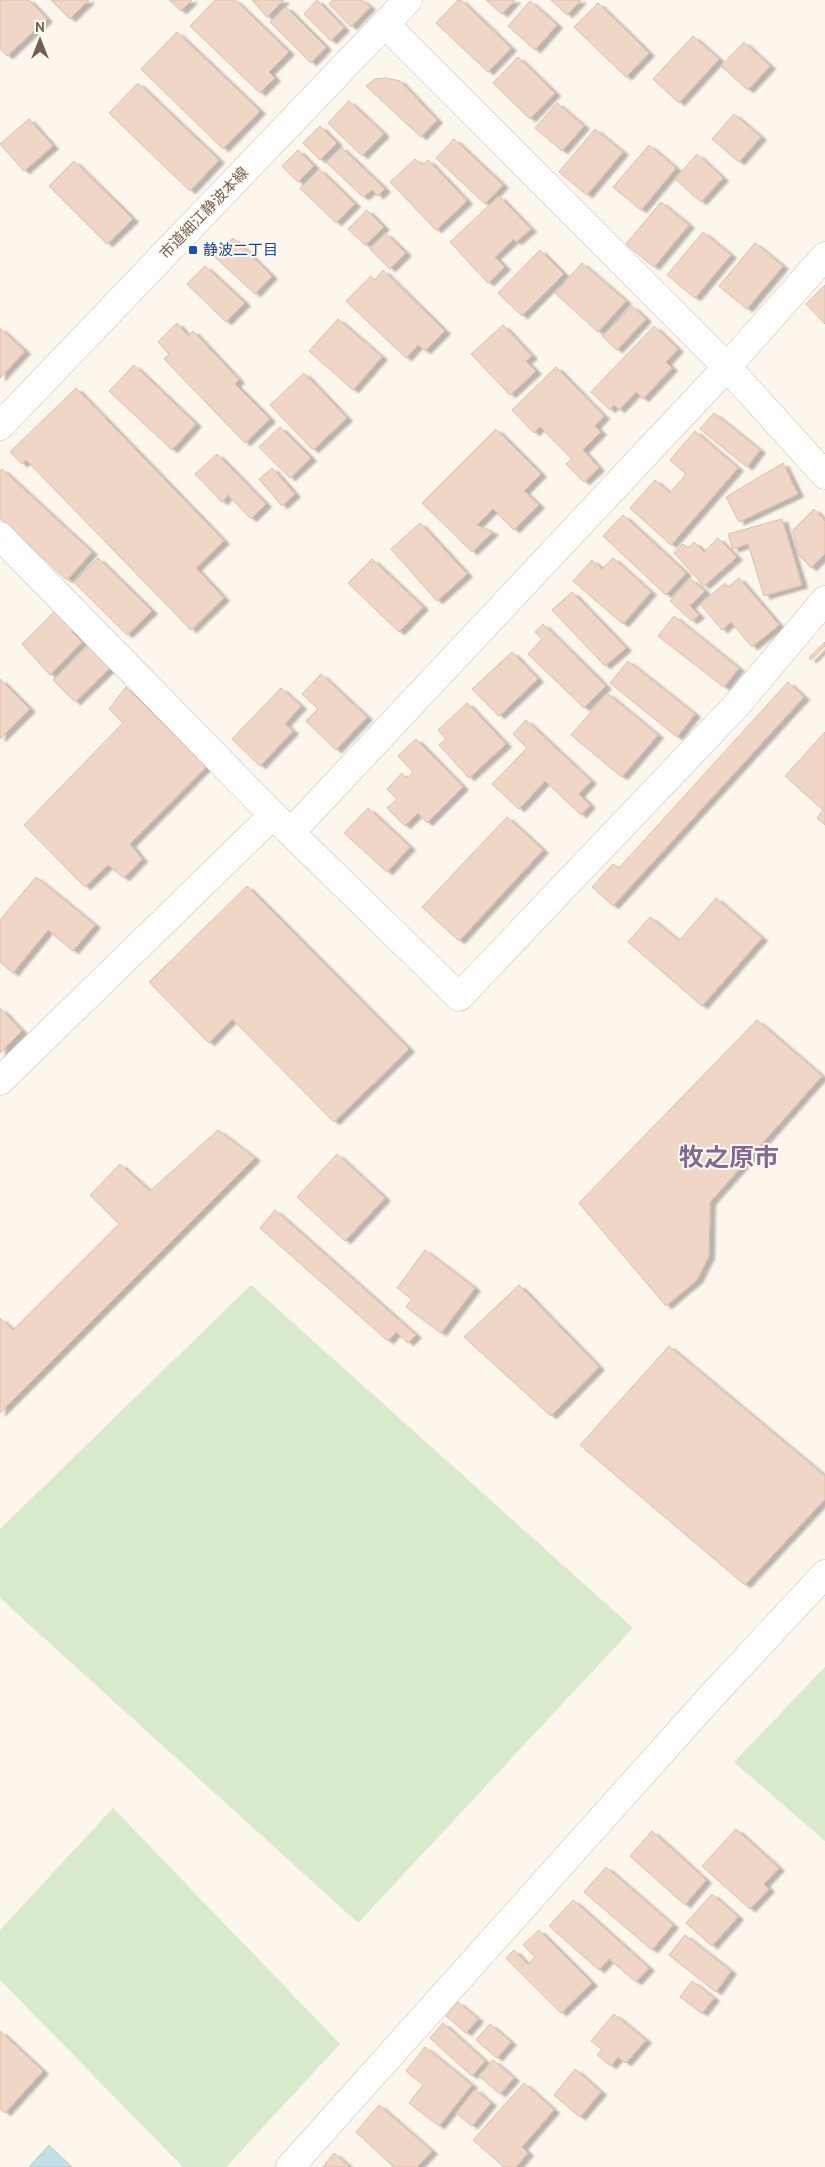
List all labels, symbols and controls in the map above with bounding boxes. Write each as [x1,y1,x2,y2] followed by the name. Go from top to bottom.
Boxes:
[15,15,65,65] north arrow
[35,18,45,36] text: N
[156,164,252,262] street label: 市道細江静波本線
[203,241,278,259] place label: 静波二丁目
[187,244,199,256] marker: 静波二丁目
[679,1142,779,1172] district label: 牧之原市

